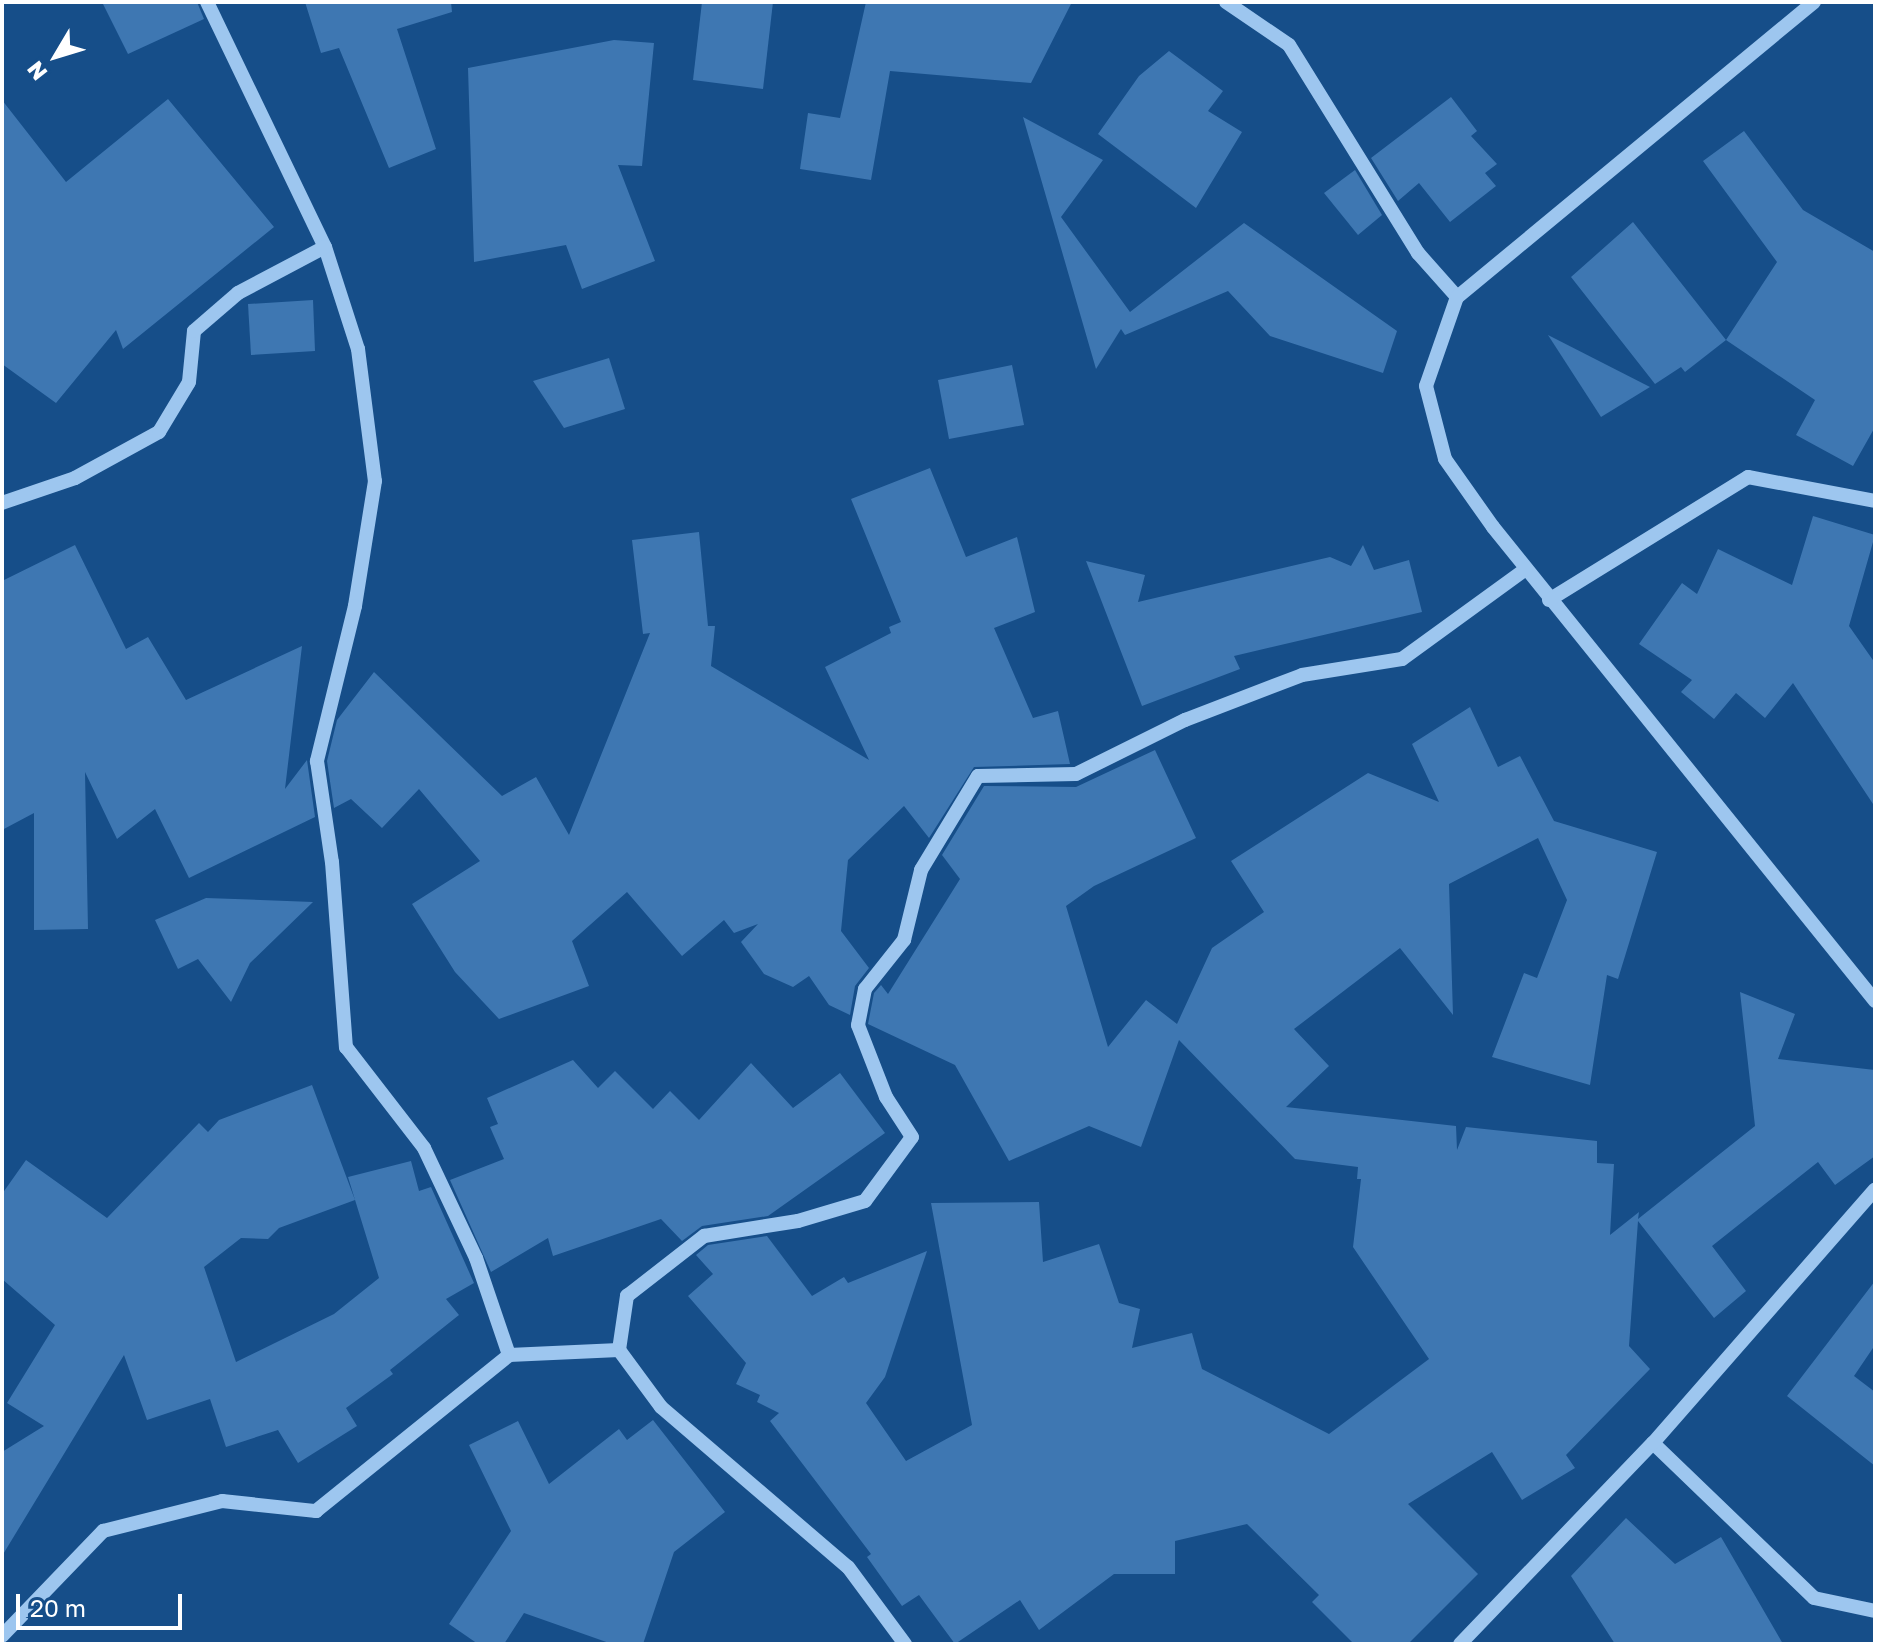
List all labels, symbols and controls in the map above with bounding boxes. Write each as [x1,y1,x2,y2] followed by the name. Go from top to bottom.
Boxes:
[16,16,96,96] north arrow
[21,56,52,86] text: N
[20,1578,186,1628] scale bar
[30,1593,86,1622] text: 20 m

